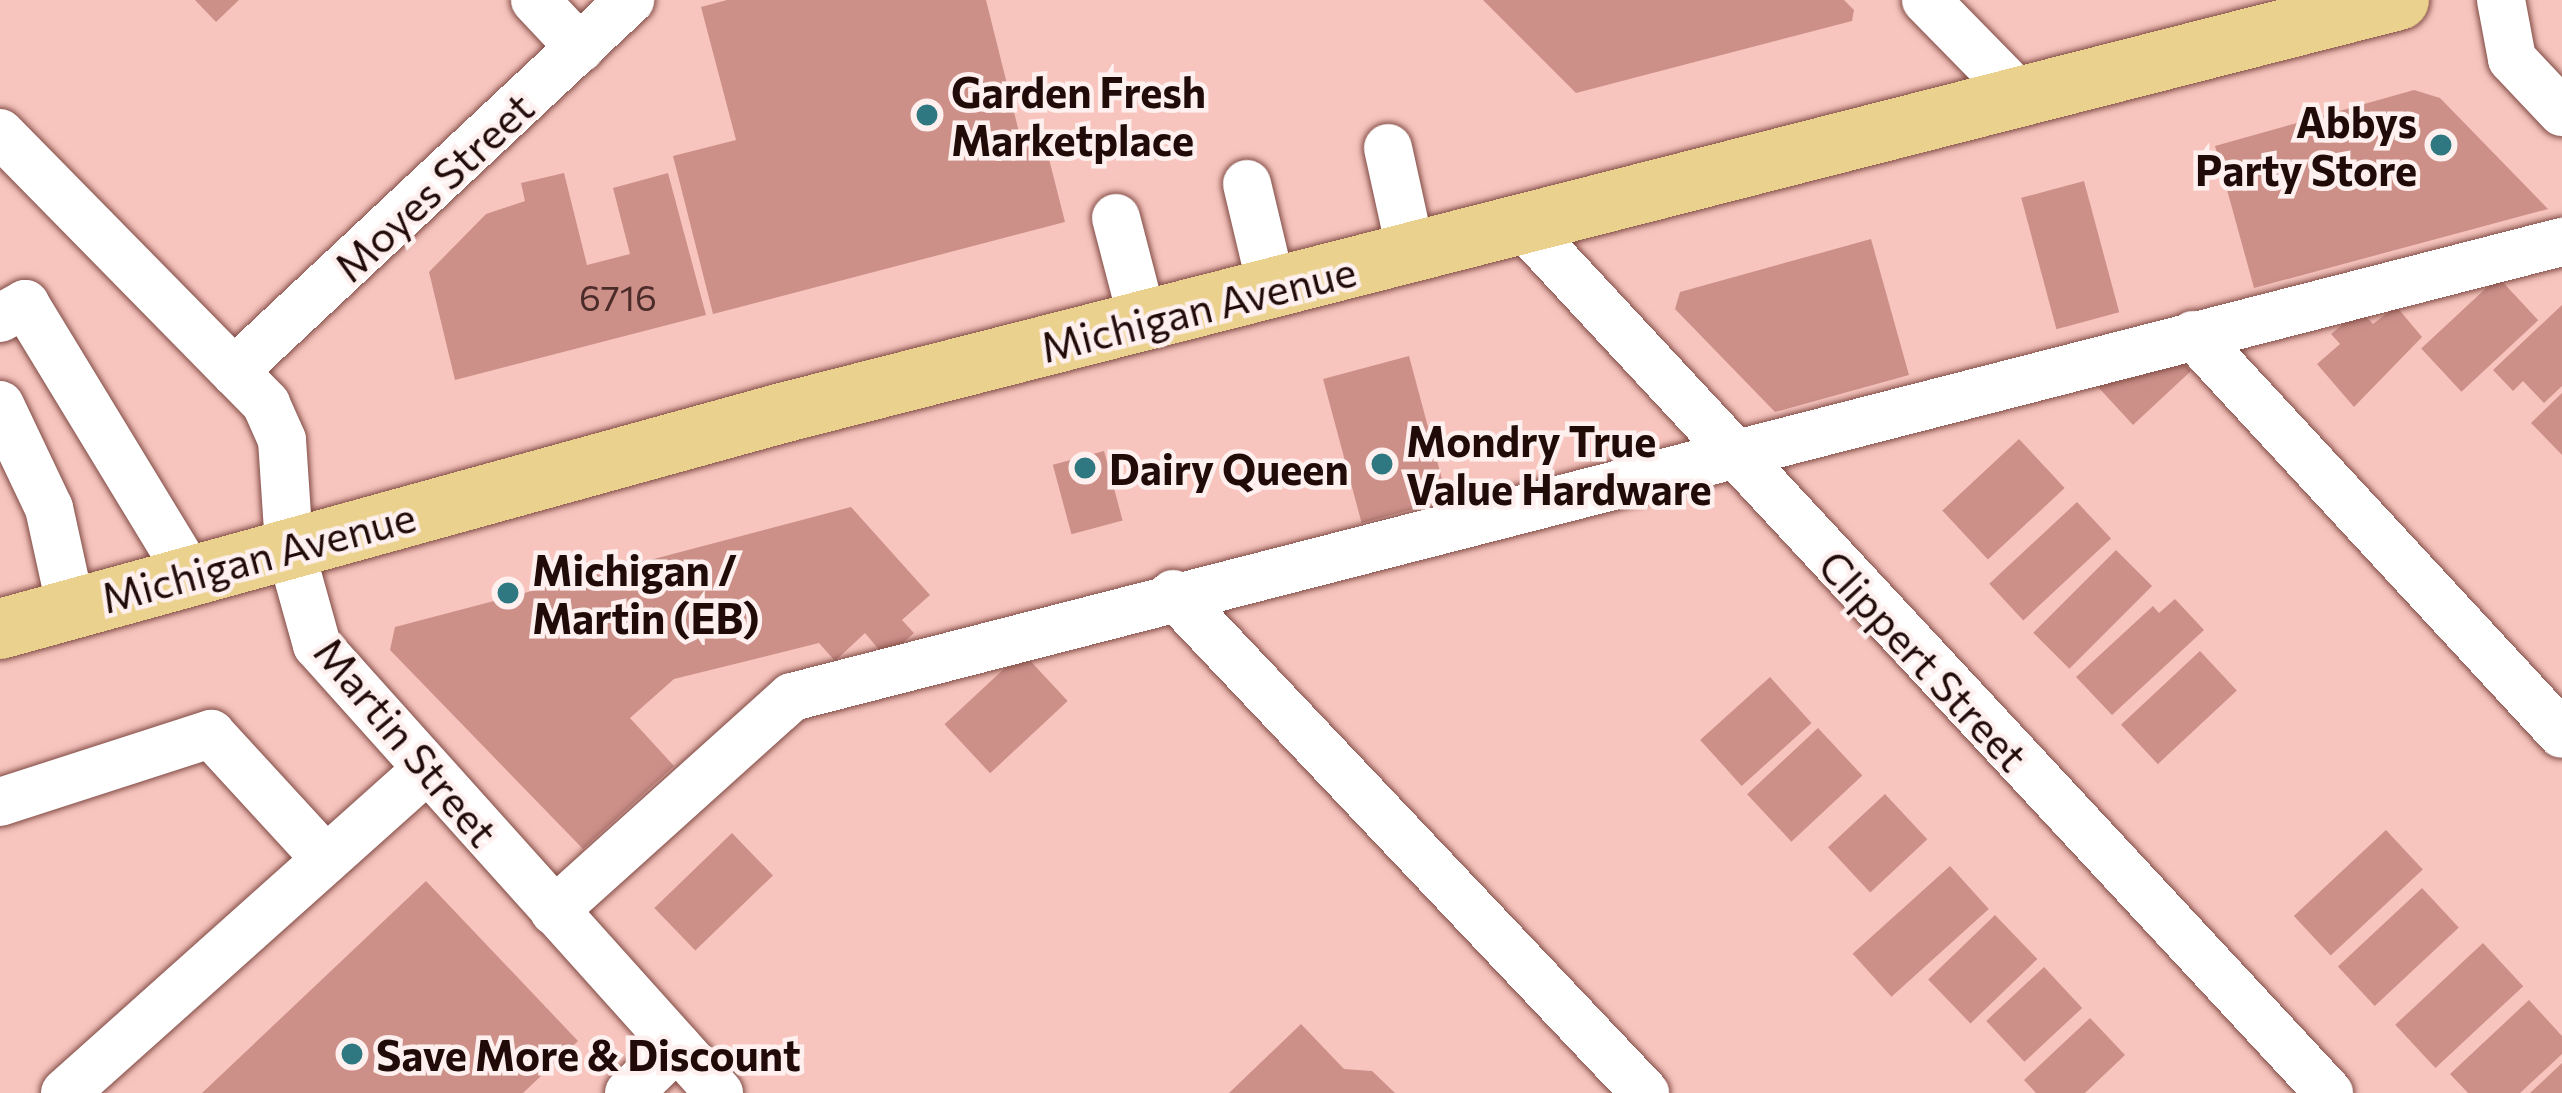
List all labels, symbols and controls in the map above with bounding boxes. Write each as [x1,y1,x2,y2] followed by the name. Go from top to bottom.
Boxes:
[951,66,1206,164] place label: Garden Fresh Marketplace
[323,81,543,291] street label: Moyes Street
[2195,96,2417,195] place label: Abbys Party Store
[914,102,940,128] marker: Garden Fresh Marketplace
[2428,132,2454,158] marker: Abbys Party Store
[1035,244,1361,372] street label: Michigan Avenue
[579,275,657,319] house number: 6716
[1406,415,1712,514] place label: Mondry True Value Hardware
[1109,443,1349,493] place label: Dairy Queen
[1369,451,1395,477] marker: Mondry True Value Hardware
[1072,455,1098,481] marker: Dairy Queen
[95,490,421,622] street label: Michigan Avenue
[1809,539,2039,781] street label: Clippert Street
[532,544,760,642] place label: Michigan / Martin (EB)
[495,580,521,606] marker: Michigan / Martin (EB)
[305,626,509,856] street label: Martin Street
[376,1029,801,1079] place label: Save More & Discount
[339,1041,365,1067] marker: Save More & Discount

